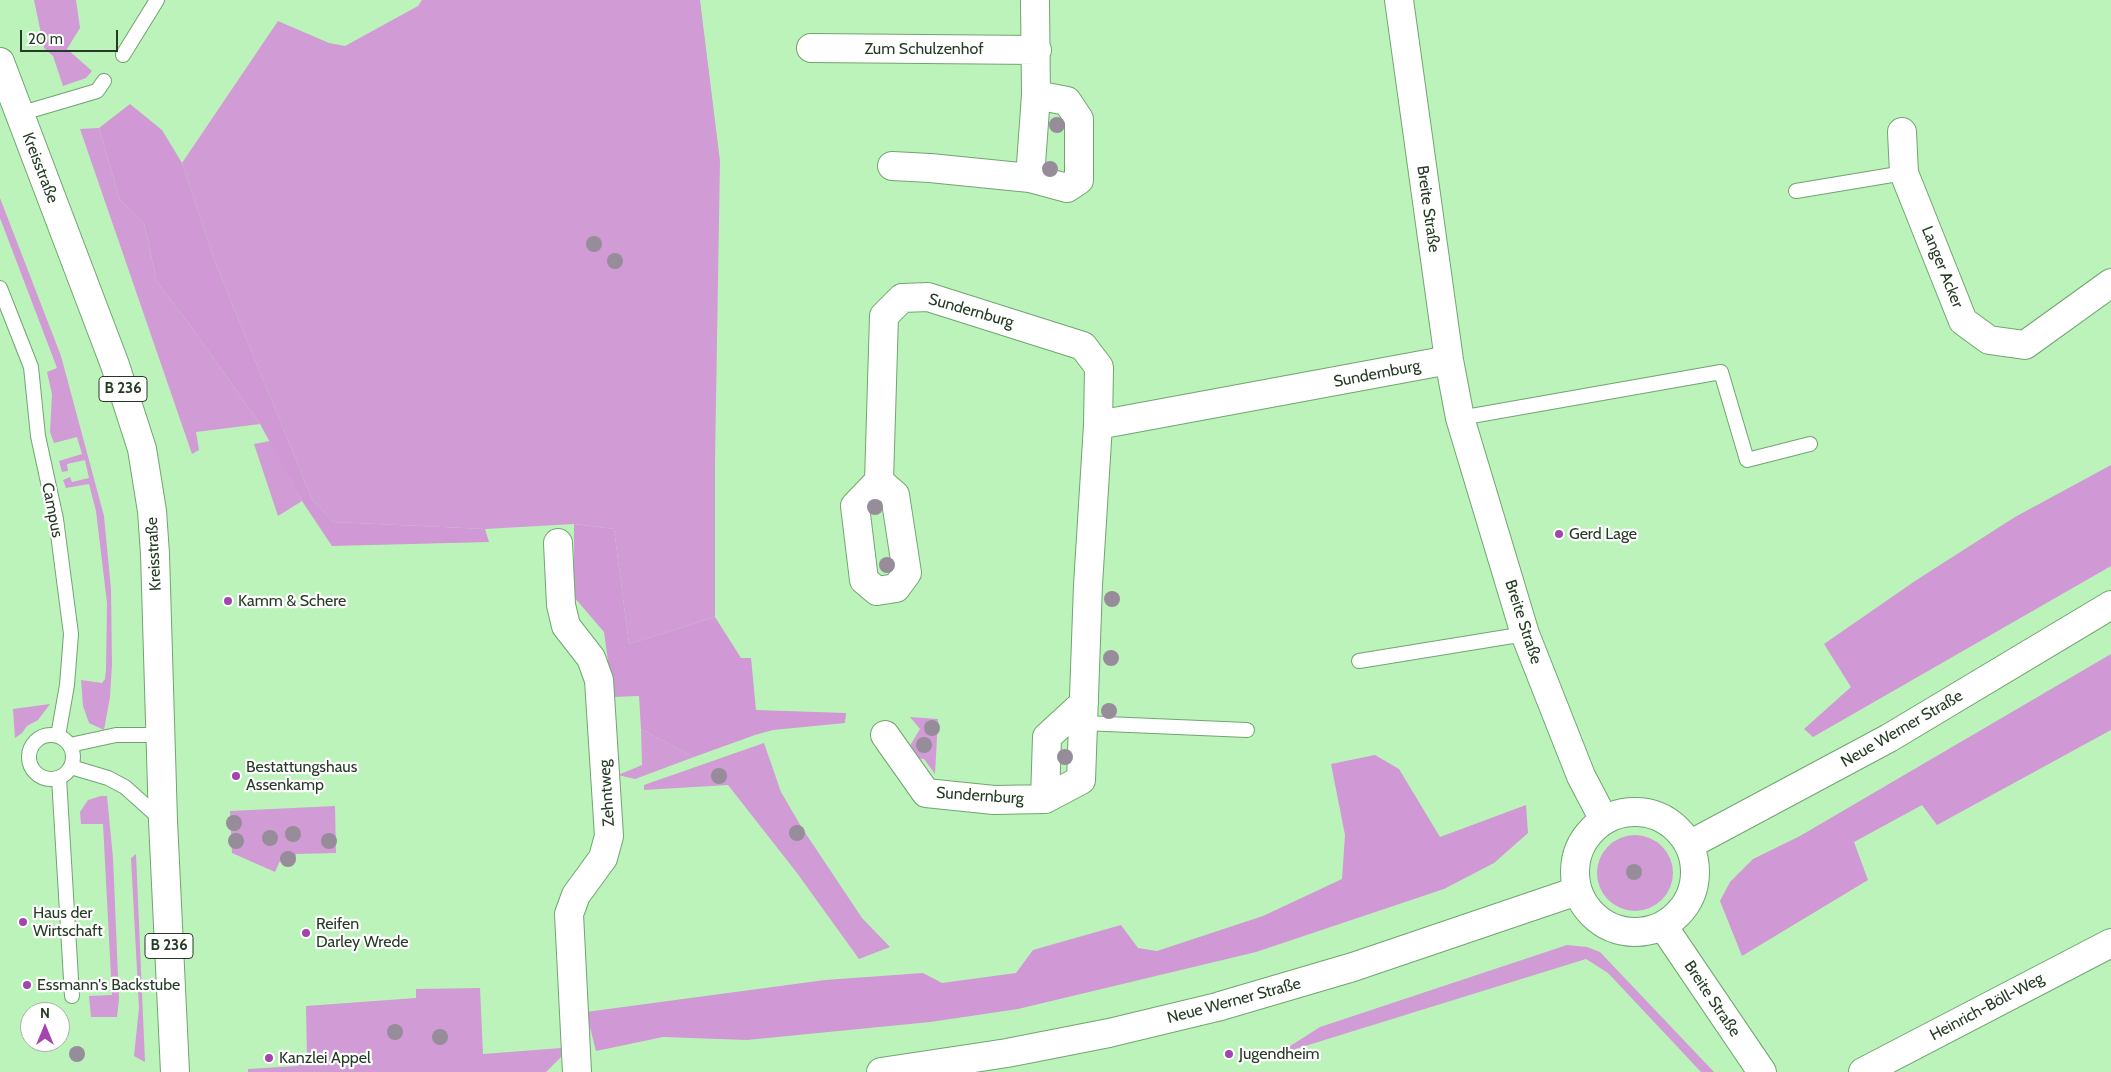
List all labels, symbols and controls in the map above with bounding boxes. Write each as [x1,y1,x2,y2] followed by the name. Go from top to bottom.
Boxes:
[22,20,120,52] scale bar
[28,30,63,48] text: 20 m
[865,39,983,59] street label: Zum Schulzenhof
[18,130,62,206] street label: Kreisstraße
[1412,164,1444,254] street label: Breite Straße
[1917,223,1967,311] street label: Langer Acker
[926,290,1016,332] street label: Sundernburg
[1332,356,1422,392] street label: Sundernburg
[99,376,147,402] road number: B 236
[37,481,67,539] street label: Campus
[142,517,166,591] street label: Kreisstraße
[1569,524,1637,544] place label: Gerd Lage
[1553,528,1565,540] marker: Gerd Lage
[1500,577,1546,667] street label: Breite Straße
[238,591,346,611] place label: Kamm & Schere
[222,595,234,607] marker: Kamm & Schere
[1838,686,1966,772] street label: Neue Werner Straße
[246,757,357,795] place label: Bestattungshaus Assenkamp
[595,759,619,827] street label: Zehntweg
[230,770,242,782] marker: Bestattungshaus Assenkamp
[936,783,1024,809] street label: Sundernburg
[33,903,103,941] place label: Haus der Wirtschaft
[316,914,408,952] place label: Reifen Darley Wrede
[17,916,29,928] marker: Haus der Wirtschaft
[300,927,312,939] marker: Reifen Darley Wrede
[145,934,193,958] road number: B 236
[1680,957,1744,1041] street label: Breite Straße
[1927,969,2047,1045] street label: Heinrich-Böll-Weg
[1165,974,1303,1028] street label: Neue Werner Straße
[37,975,180,995] place label: Essmann's Backstube
[21,979,33,991] marker: Essmann's Backstube
[20,1002,70,1052] north arrow
[40,1004,50,1022] text: N
[1239,1044,1320,1064] place label: Jugendheim
[279,1048,371,1068] place label: Kanzlei Appel
[1223,1048,1235,1060] marker: Jugendheim
[263,1052,275,1064] marker: Kanzlei Appel

